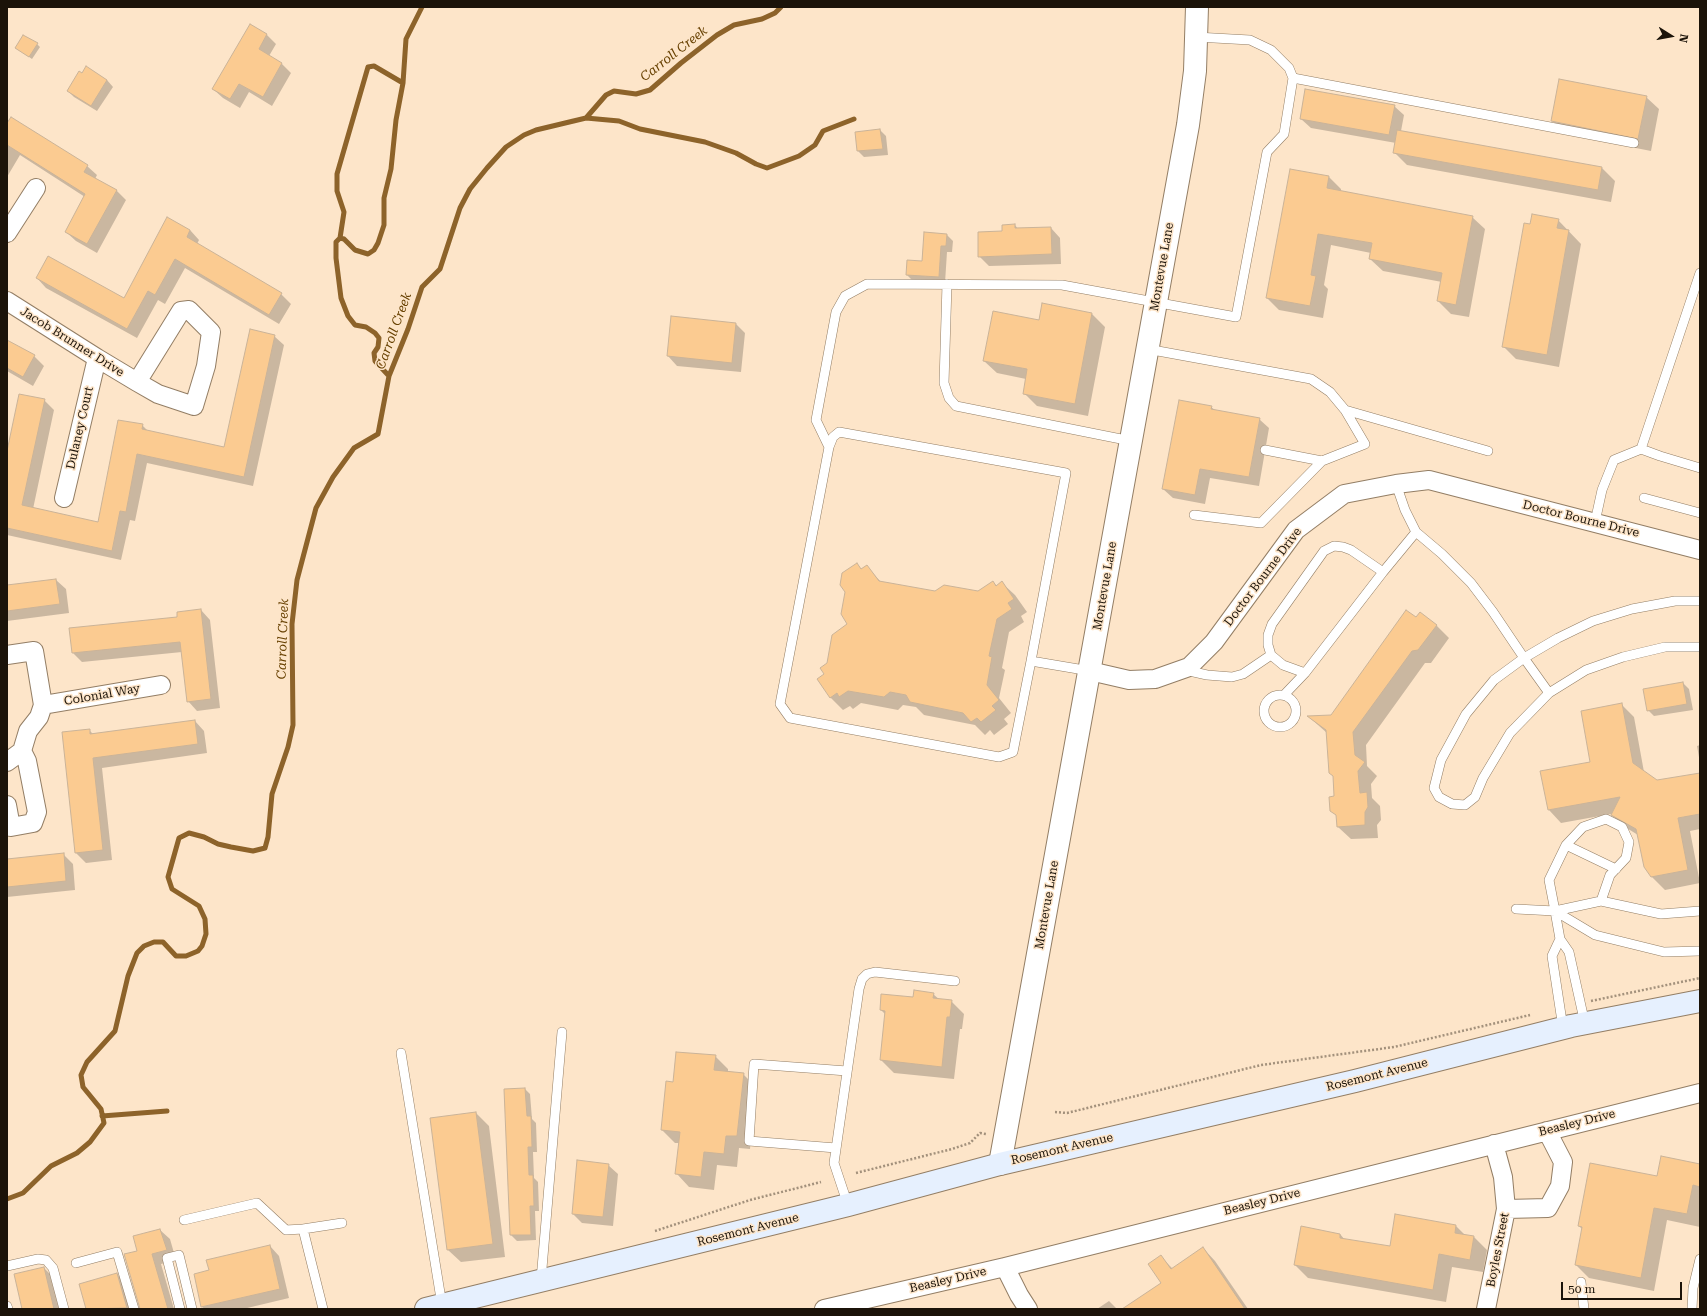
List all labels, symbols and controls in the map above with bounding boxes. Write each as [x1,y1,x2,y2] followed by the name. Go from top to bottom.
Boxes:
[1651,16,1691,56] north arrow
[637,23,711,85] water label: Carroll Creek
[1676,33,1690,44] text: N
[1147,222,1177,312] street label: Montevue Lane
[373,290,415,372] water label: Carroll Creek
[18,304,126,380] street label: Jacob Brunner Drive
[63,385,97,471] street label: Dulaney Court
[1521,498,1641,540] street label: Doctor Bourne Drive
[1221,525,1305,629] street label: Doctor Bourne Drive
[1090,541,1120,631] street label: Montevue Lane
[274,598,292,680] water label: Carroll Creek
[63,681,141,709] street label: Colonial Way
[1032,860,1062,950] street label: Montevue Lane
[1325,1055,1429,1095] street label: Rosemont Avenue
[1537,1107,1617,1139] street label: Beasley Drive
[1010,1130,1114,1168] street label: Rosemont Avenue
[1222,1186,1302,1218] street label: Beasley Drive
[696,1210,800,1250] street label: Rosemont Avenue
[1484,1211,1512,1289] street label: Boyles Street
[908,1264,988,1296] street label: Beasley Drive
[1563,1274,1684,1300] scale bar
[1568,1282,1595,1296] text: 50 m

